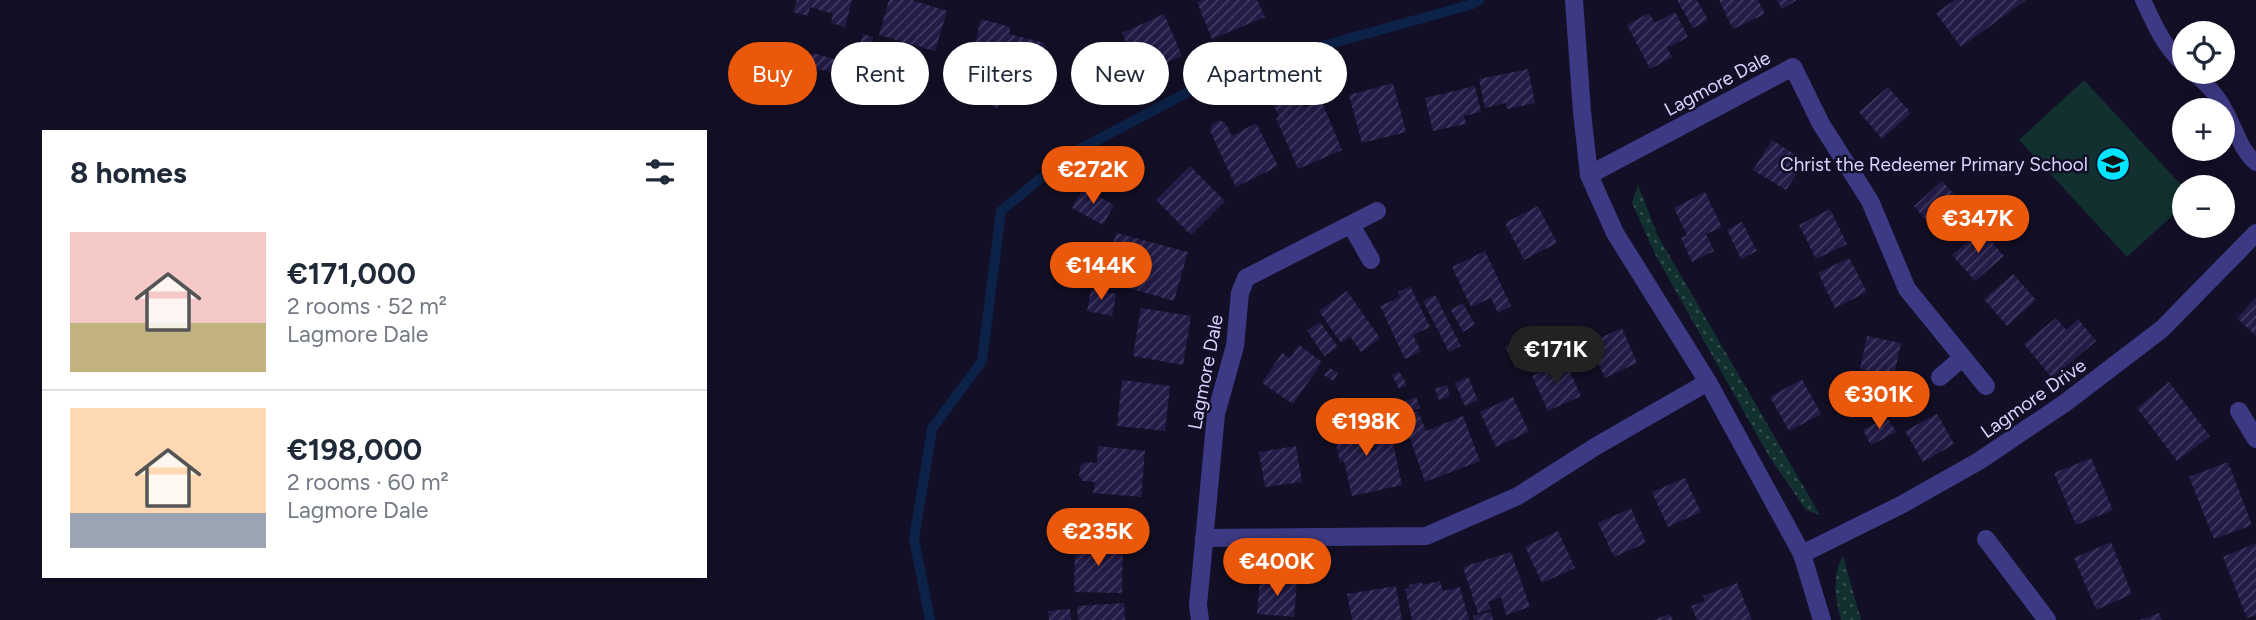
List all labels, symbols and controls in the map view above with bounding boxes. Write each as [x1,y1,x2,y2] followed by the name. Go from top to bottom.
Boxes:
[2172,21,2235,238] map controls
[2172,21,2235,84] button: locate
[728,42,817,105] chip: Buy
[831,42,929,105] chip: Rent
[943,42,1057,105] chip: Filters
[1071,42,1169,105] chip: New
[1183,42,1347,105] chip: Apartment
[1660,46,1774,121] street label: Lagmore Dale
[2172,98,2235,161] button: +
[2094,145,2132,183] school or university icon: Christ the Redeemer Primary School
[1044,146,1142,206] pin: €272K
[641,153,679,191] icon: filters
[1780,153,2088,176] place label: Christ the Redeemer Primary School
[70,154,187,191] text: 8 homes
[1058,155,1128,183] text: €272K
[2172,175,2235,238] button: −
[1929,196,2027,255] pin: €347K
[1942,204,2014,232] text: €347K
[1052,243,1150,302] pin: €144K
[1066,251,1136,279] text: €144K
[287,255,416,292] text: €171,000
[126,260,210,344] icon: home
[287,292,447,320] text: 2 rooms · 52 m²
[1183,313,1228,432] street label: Lagmore Dale
[287,320,428,348] text: Lagmore Dale
[1507,326,1605,386] pin: €171K
[1524,335,1588,363] text: €171K
[1976,354,2090,443] street label: Lagmore Drive
[1830,372,1928,431] pin: €301K
[1845,380,1913,408] text: €301K
[1317,398,1415,458] pin: €198K
[1332,407,1400,435] text: €198K
[287,431,422,468] text: €198,000
[126,436,210,520] icon: home
[287,468,449,496] text: 2 rooms · 60 m²
[287,496,428,524] text: Lagmore Dale
[1049,508,1147,568] pin: €235K
[1063,517,1133,545] text: €235K
[1228,538,1326,598] pin: €400K
[1239,547,1315,575] text: €400K

